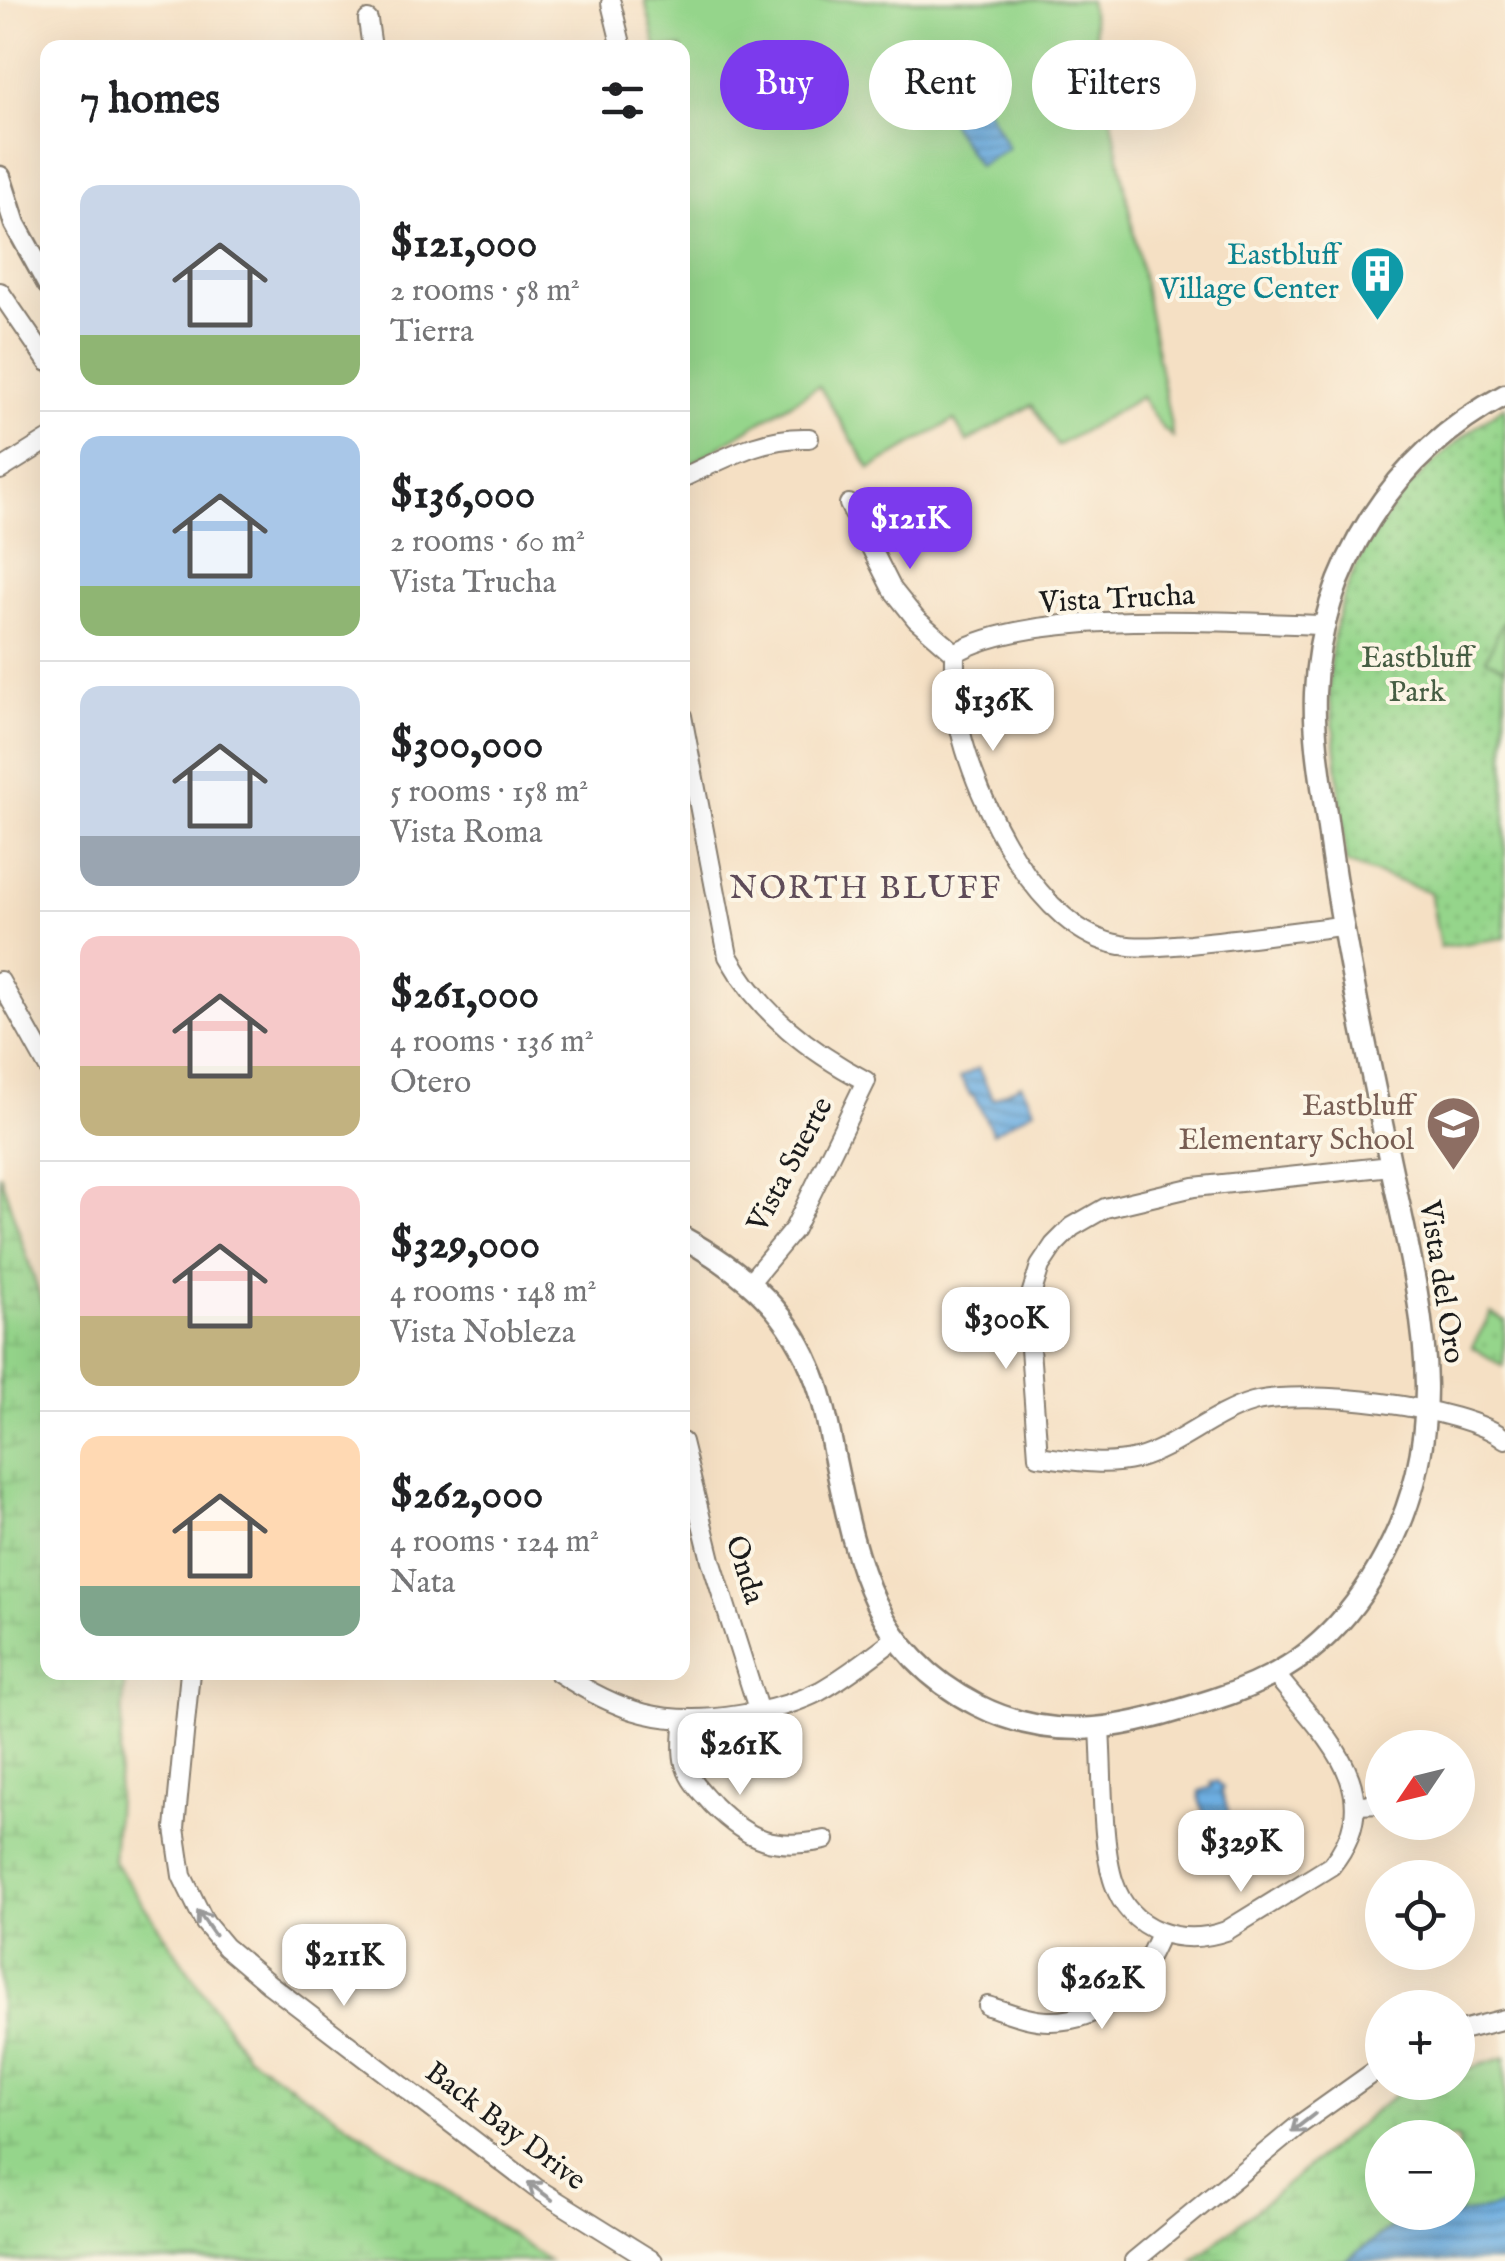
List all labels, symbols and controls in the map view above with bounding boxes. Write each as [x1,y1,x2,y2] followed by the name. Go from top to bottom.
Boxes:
[720,40,849,130] chip: Buy
[869,40,1012,130] chip: Rent
[1032,40,1196,130] chip: Filters
[595,73,650,128] icon: filters
[80,74,220,127] text: 7 homes
[390,218,537,271] text: $121,000
[160,225,280,345] icon: home
[1158,237,1342,309] place label: Eastbluff Village Center
[1348,243,1408,322] building icon: Eastbluff Village Center
[390,271,580,312] text: 2 rooms · 58 m²
[390,312,474,353] text: Tierra
[390,469,535,522] text: $136,000
[160,476,280,596] icon: home
[840,487,980,572] pin: $121K
[870,499,950,540] text: $121K
[390,522,585,563] text: 2 rooms · 60 m²
[390,563,556,604] text: Vista Trucha
[1037,577,1196,623] street label: Vista Trucha
[1361,640,1476,712] park label: Eastbluff Park
[923,669,1063,754] pin: $136K
[954,681,1032,722] text: $136K
[390,719,543,772] text: $300,000
[160,726,280,846] icon: home
[390,772,589,813] text: 5 rooms · 158 m²
[390,813,543,854] text: Vista Roma
[729,869,1003,910] district label: NORTH BLUFF
[390,969,539,1022] text: $261,000
[160,976,280,1096] icon: home
[390,1022,594,1063] text: 4 rooms · 136 m²
[390,1063,471,1104] text: Otero
[1178,1088,1417,1160] place label: Eastbluff Elementary School
[739,1091,842,1240] street label: Vista Suerte
[1423,1094,1483,1173] school or university icon: Eastbluff Elementary School
[1409,1197,1473,1366] street label: Vista del Oro
[390,1219,540,1272] text: $329,000
[160,1226,280,1346] icon: home
[390,1272,597,1313] text: 4 rooms · 148 m²
[936,1287,1076,1372] pin: $300K
[964,1299,1048,1340] text: $300K
[390,1313,575,1354] text: Vista Nobleza
[390,1469,543,1522] text: $262,000
[160,1476,280,1596] icon: home
[390,1522,599,1563] text: 4 rooms · 124 m²
[716,1531,772,1609] street label: Onda
[390,1563,455,1604] text: Nata
[670,1713,810,1798] pin: $261K
[699,1725,781,1766] text: $261K
[1365,1730,1475,1840] north arrow
[1365,1730,1475,2230] map controls
[1171,1810,1311,1895] pin: $329K
[1200,1822,1282,1863] text: $329K
[1365,1860,1475,1970] button: locate
[196,1909,217,1937] one-way arrow
[274,1924,414,2009] pin: $211K
[304,1936,384,1977] text: $211K
[1032,1947,1172,2032] pin: $262K
[1060,1959,1144,2000] text: $262K
[1365,1990,1475,2100] button: +
[417,2054,593,2200] street label: Back Bay Drive
[1290,2112,1317,2133] one-way arrow
[1365,2120,1475,2230] button: −
[527,2181,555,2202] one-way arrow

